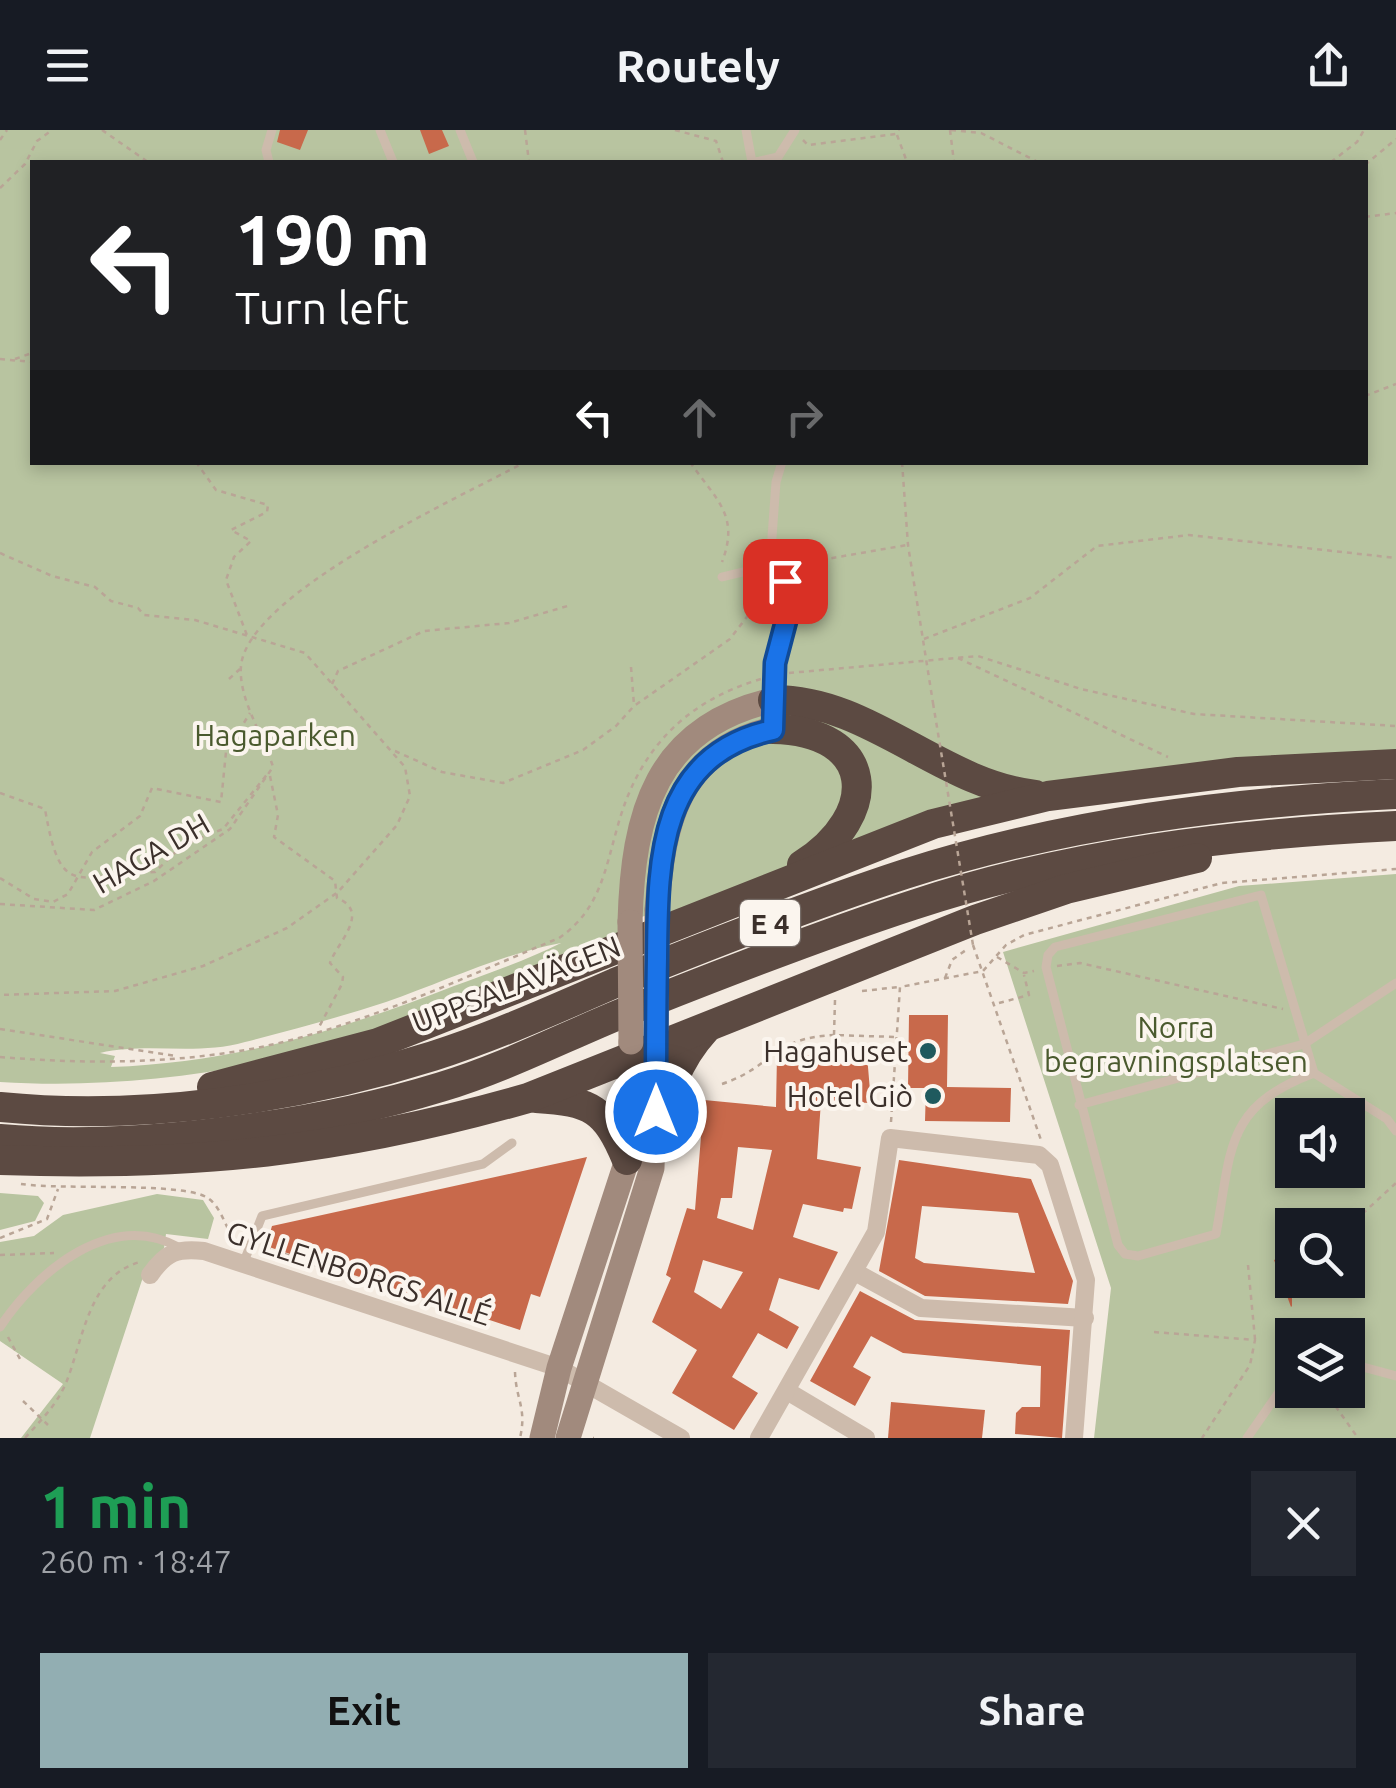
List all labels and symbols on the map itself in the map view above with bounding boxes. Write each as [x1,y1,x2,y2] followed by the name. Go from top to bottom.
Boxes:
[743,539,828,624] pin
[194,718,356,752] park label: Hagaparken
[87,806,215,900] street label: HAGA DH
[740,900,800,946] road number: E 4
[407,929,625,1039] street label: UPPSALAVÄGEN
[1044,1010,1308,1078] park label: Norra begravningsplatsen
[763,1034,908,1068] place label: Hagahuset
[917,1040,939,1062] marker: Hagahuset
[604,1060,708,1164] position arrow
[787,1079,913,1113] place label: Hotel Giò
[922,1085,944,1107] marker: Hotel Giò
[222,1213,496,1332] street label: GYLLENBORGS ALLÉ

